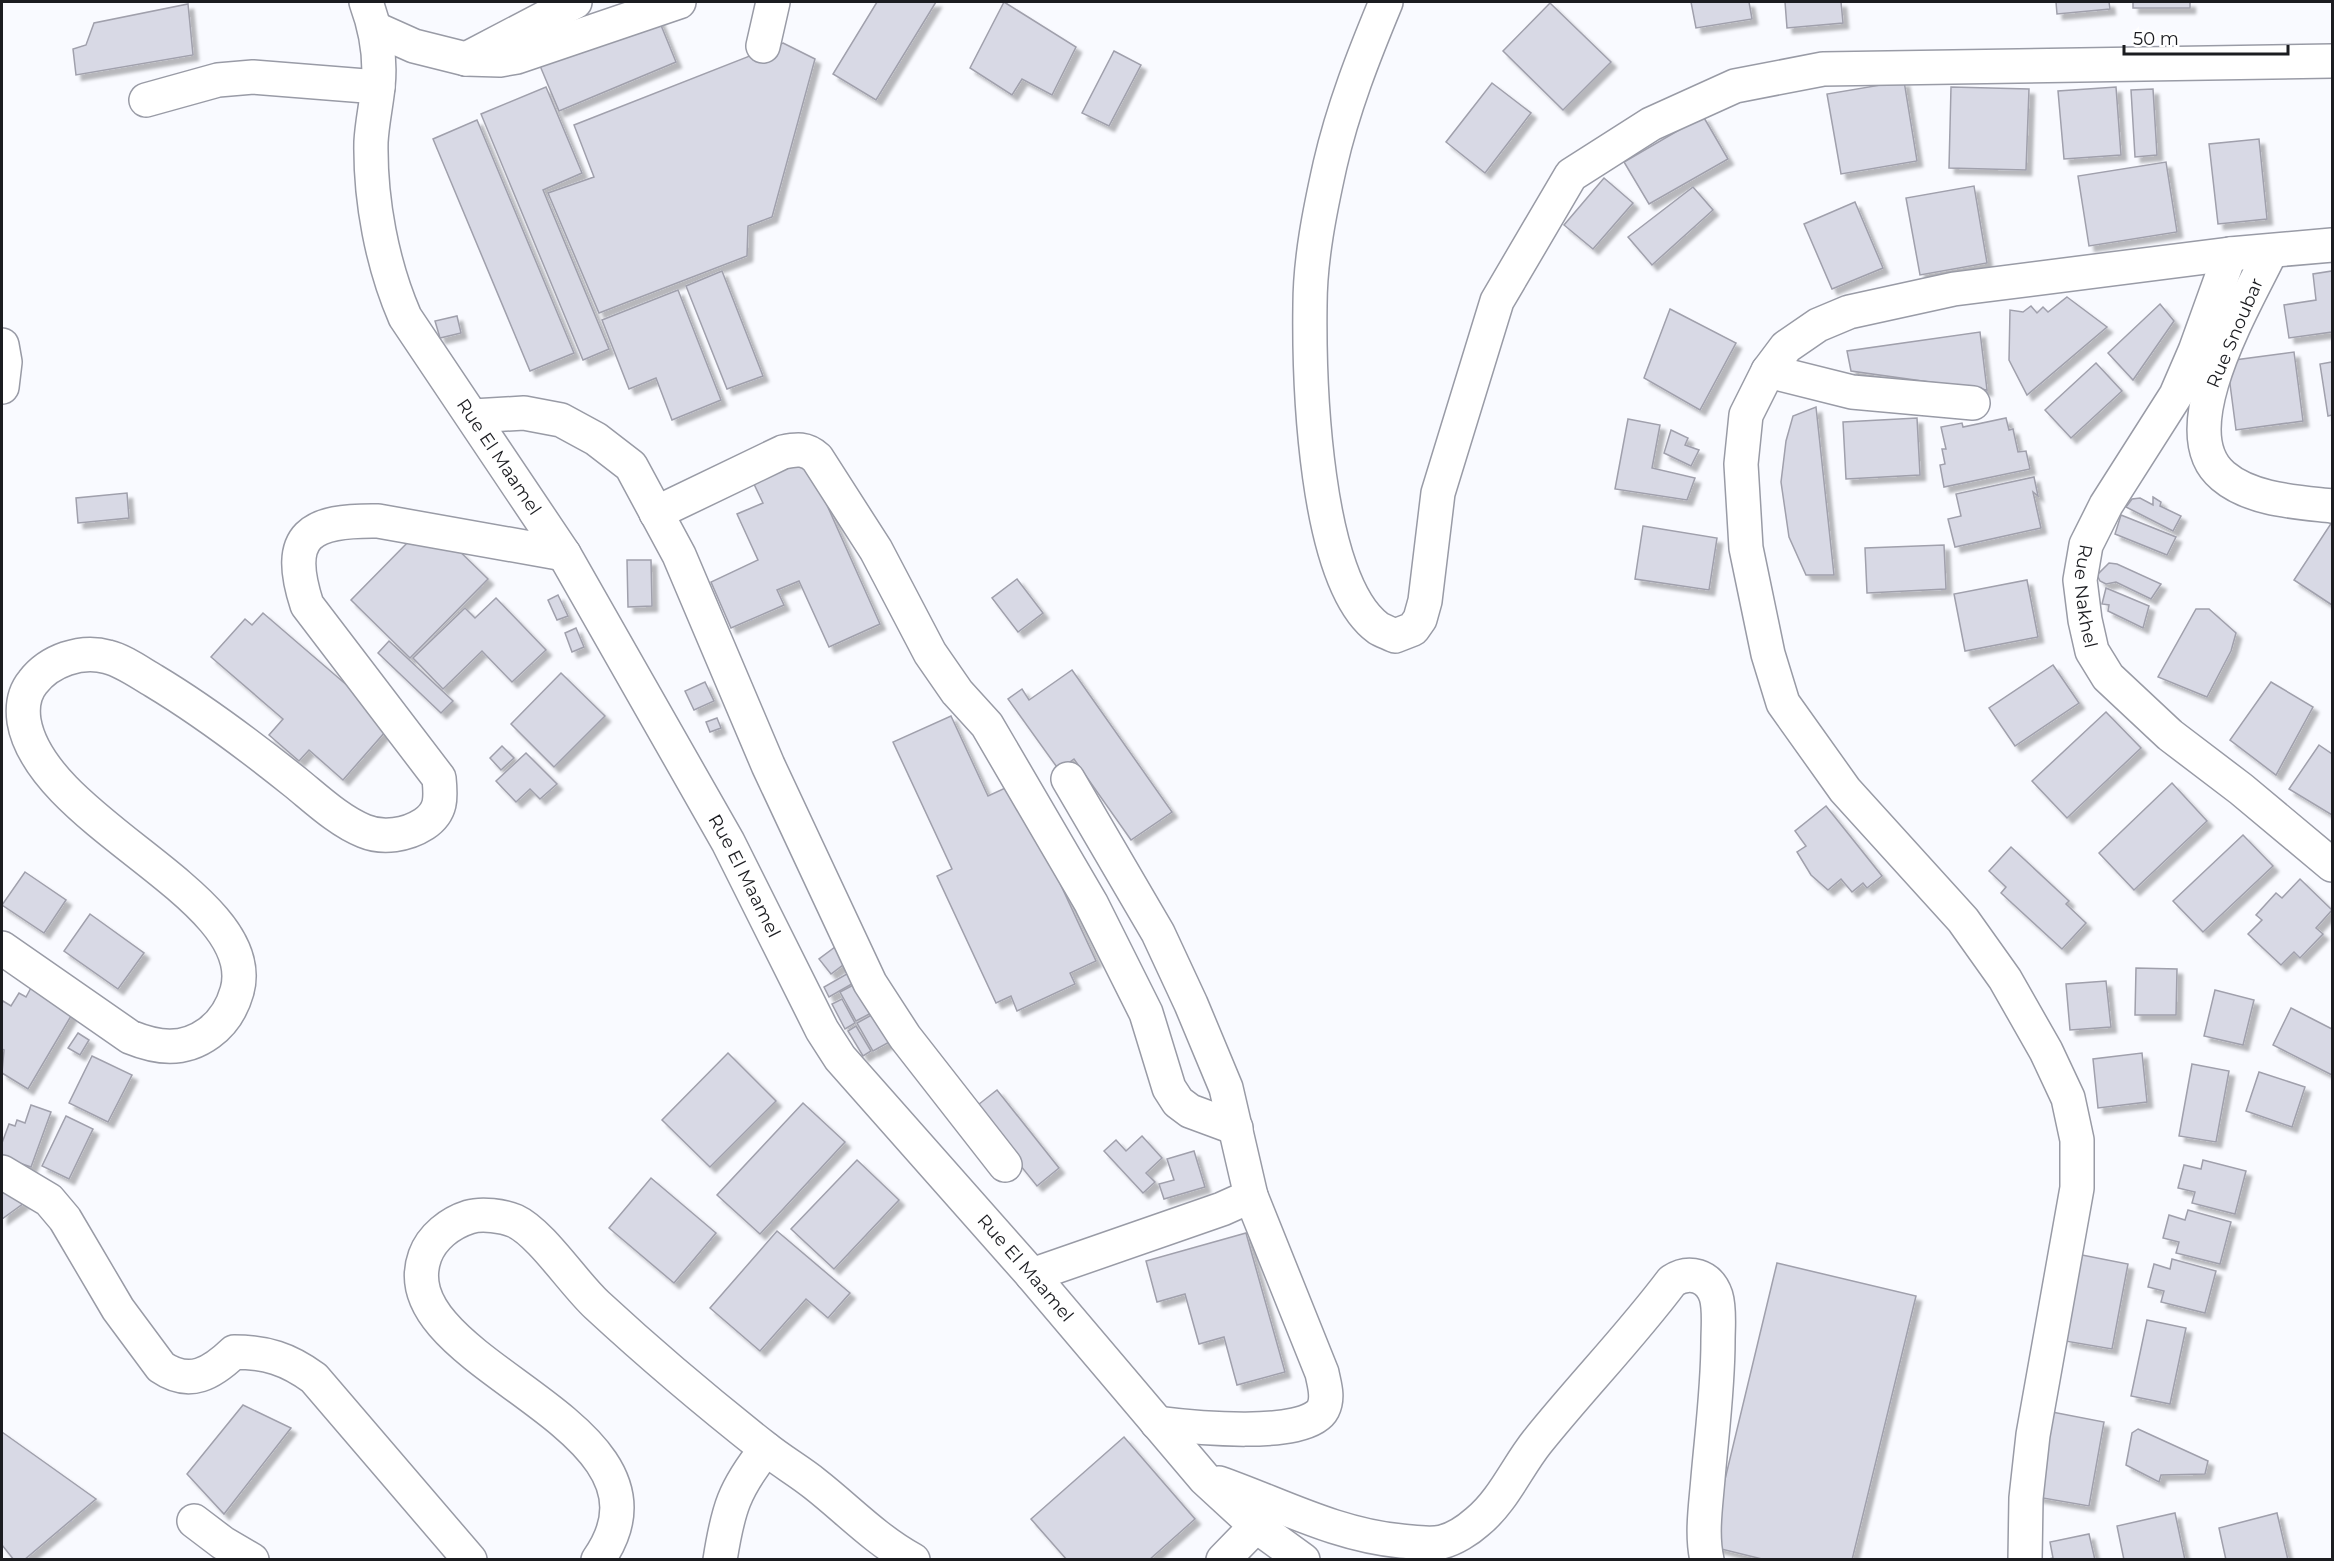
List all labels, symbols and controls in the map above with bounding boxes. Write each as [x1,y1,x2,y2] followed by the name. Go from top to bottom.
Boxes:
[2124,18,2288,56] scale bar
[2133,28,2179,50] text: 50 m
[2202,275,2268,391] street label: Rue Snoubar
[452,394,546,519] street label: Rue El Maamel
[2069,543,2102,650] street label: Rue Nakhel
[704,810,785,941] street label: Rue El Maamel
[972,1210,1078,1327] street label: Rue El Maamel

